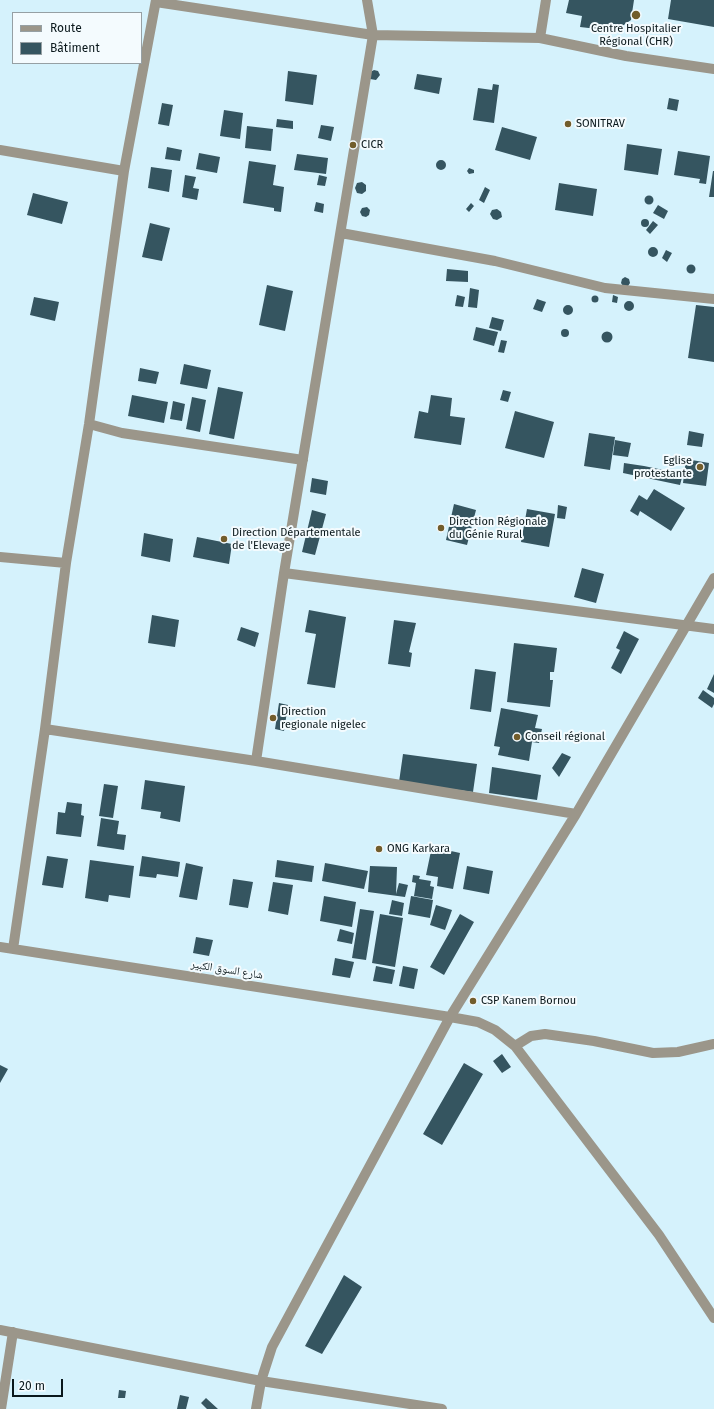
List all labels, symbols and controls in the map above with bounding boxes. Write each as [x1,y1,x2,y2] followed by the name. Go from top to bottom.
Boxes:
[630,9,642,21] marker: Centre Hospitalier Régional (CHR)
[12,12,142,64] legend
[50,21,82,35] text: Route
[591,22,681,48] place label: Centre Hospitalier Régional (CHR)
[50,41,100,55] text: Bâtiment
[576,117,625,131] place label: SONITRAV
[563,119,573,129] marker: SONITRAV
[361,138,383,152] place label: CICR
[348,140,358,150] marker: CICR
[634,454,692,480] place label: Eglise protestante
[695,462,705,472] marker: Eglise protestante
[449,515,546,541] place label: Direction Régionale du Génie Rural
[436,523,446,533] marker: Direction Régionale du Génie Rural
[232,526,361,552] place label: Direction Départementale de l'Elevage
[219,534,229,544] marker: Direction Départementale de l'Elevage
[281,705,366,731] place label: Direction regionale nigelec
[268,713,278,723] marker: Direction regionale nigelec
[525,730,605,744] place label: Conseil régional
[512,732,522,742] marker: Conseil régional
[387,842,450,856] place label: ONG Karkara
[374,844,384,854] marker: ONG Karkara
[190,958,264,982] street label: شارع السوق الكبير
[481,994,576,1008] place label: CSP Kanem Bornou
[468,996,478,1006] marker: CSP Kanem Bornou
[14,1371,65,1397] scale bar
[19,1379,45,1393] text: 20 m

